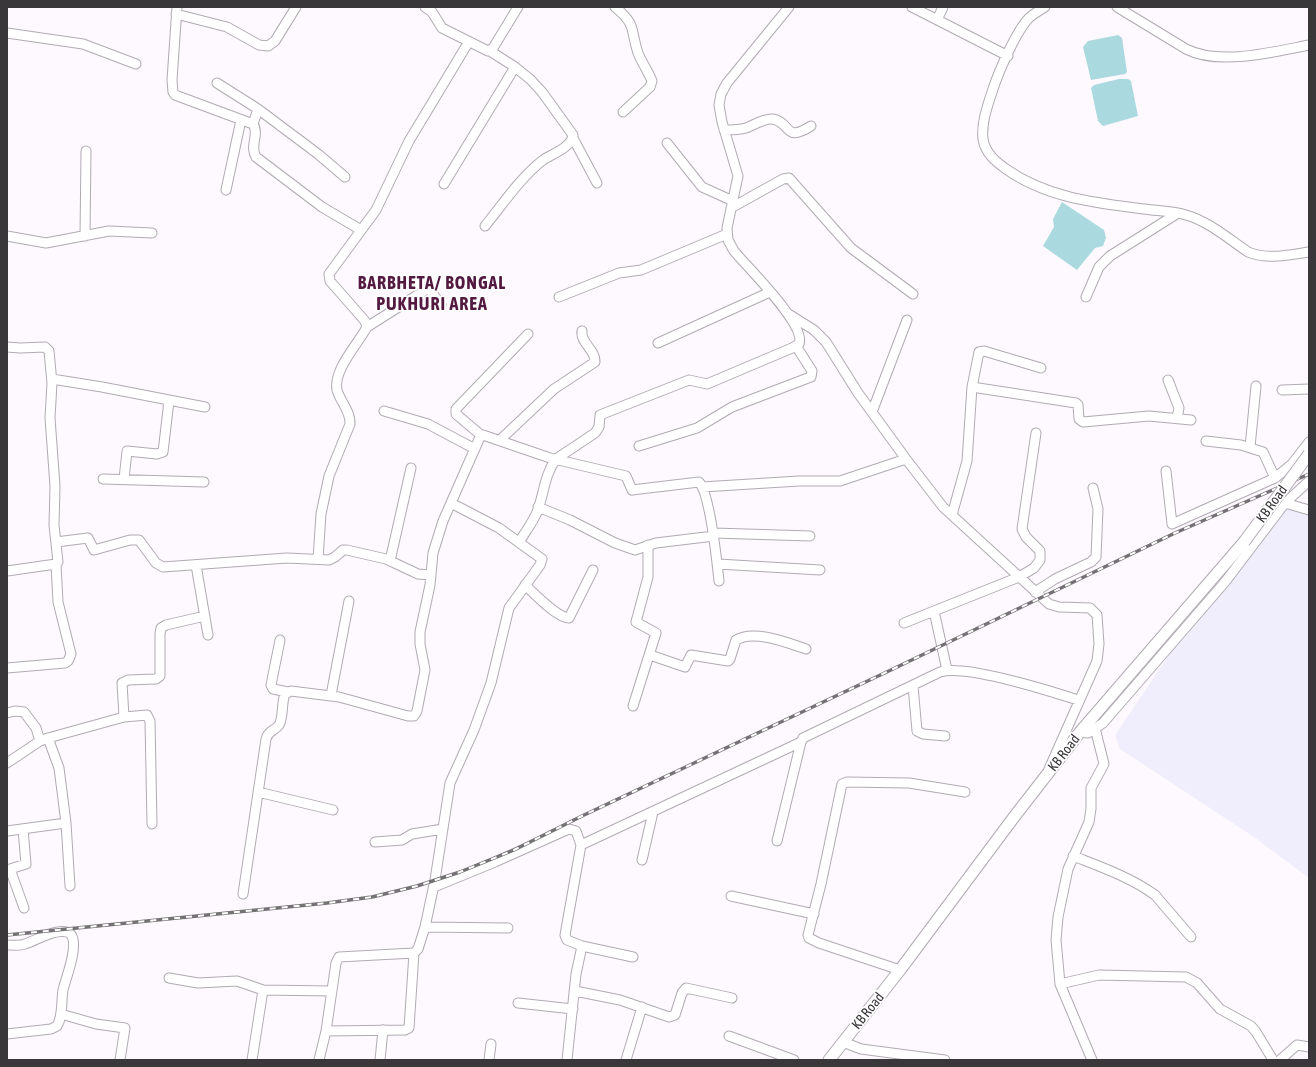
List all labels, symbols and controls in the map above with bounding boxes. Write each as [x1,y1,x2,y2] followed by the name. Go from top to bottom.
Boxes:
[358,272,506,314] district label: BARBHETA/ BONGAL PUKHURI AREA
[1253,482,1291,526] street label: KB Road
[1044,731,1084,775] street label: KB Road
[848,989,888,1033] street label: KB Road

